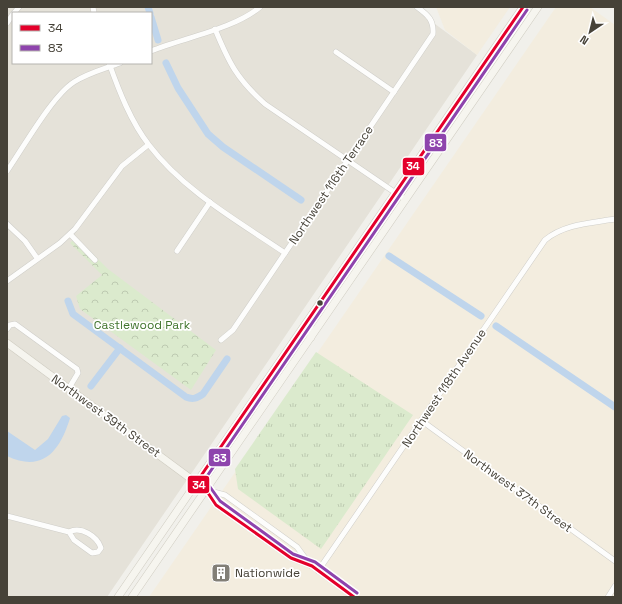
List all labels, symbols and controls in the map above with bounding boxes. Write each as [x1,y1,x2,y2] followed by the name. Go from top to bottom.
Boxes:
[12,12,152,64] legend
[570,12,610,52] north arrow
[48,20,63,36] text: 34
[577,32,591,48] text: N
[48,40,63,56] text: 83
[285,123,377,247] street label: Northwest 116th Terrace
[424,133,447,152] line badge: 83
[429,136,443,150] text: 83
[402,157,425,176] line badge: 34
[406,159,420,173] text: 34
[315,298,325,308] unlabelled marker
[94,317,191,333] park label: Castlewood Park
[398,326,490,450] street label: Northwest 118th Avenue
[48,371,164,461] street label: Northwest 39th Street
[460,446,576,536] street label: Northwest 37th Street
[208,448,231,467] line badge: 83
[213,451,227,465] text: 83
[187,475,210,494] line badge: 34
[192,478,206,492] text: 34
[210,562,232,584] building icon: Nationwide
[235,565,300,581] place label: Nationwide

